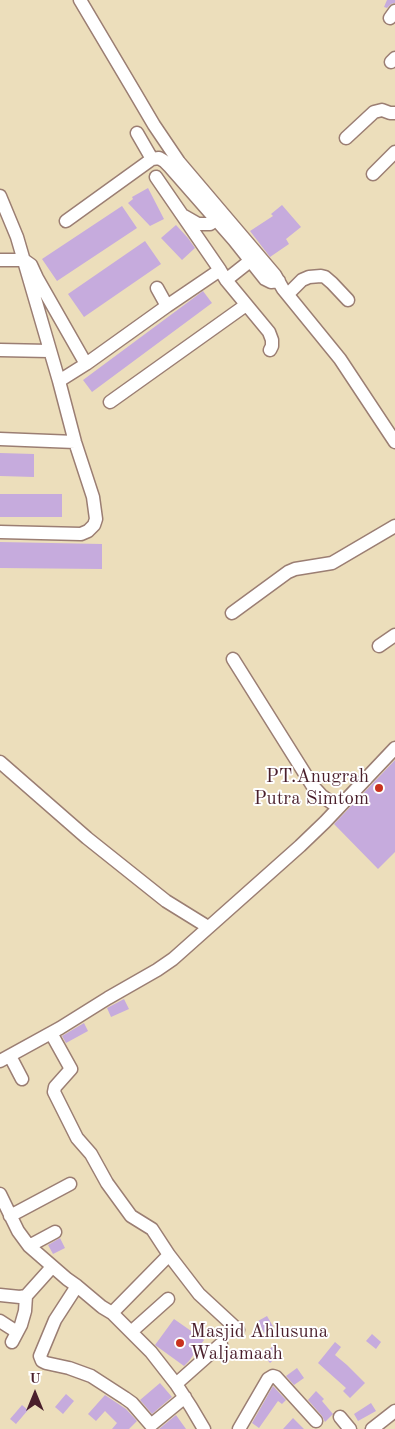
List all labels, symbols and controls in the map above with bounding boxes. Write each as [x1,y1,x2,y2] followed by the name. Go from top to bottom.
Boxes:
[254,766,369,810] place label: PT.Anugrah Putra Simtom
[373,782,385,794] marker: PT.Anugrah Putra Simtom
[190,1321,328,1365] place label: Masjid Ahlusuna Waljamaah
[174,1337,186,1349] marker: Masjid Ahlusuna Waljamaah
[10,1369,60,1419] north arrow
[29,1372,41,1386] text: U

